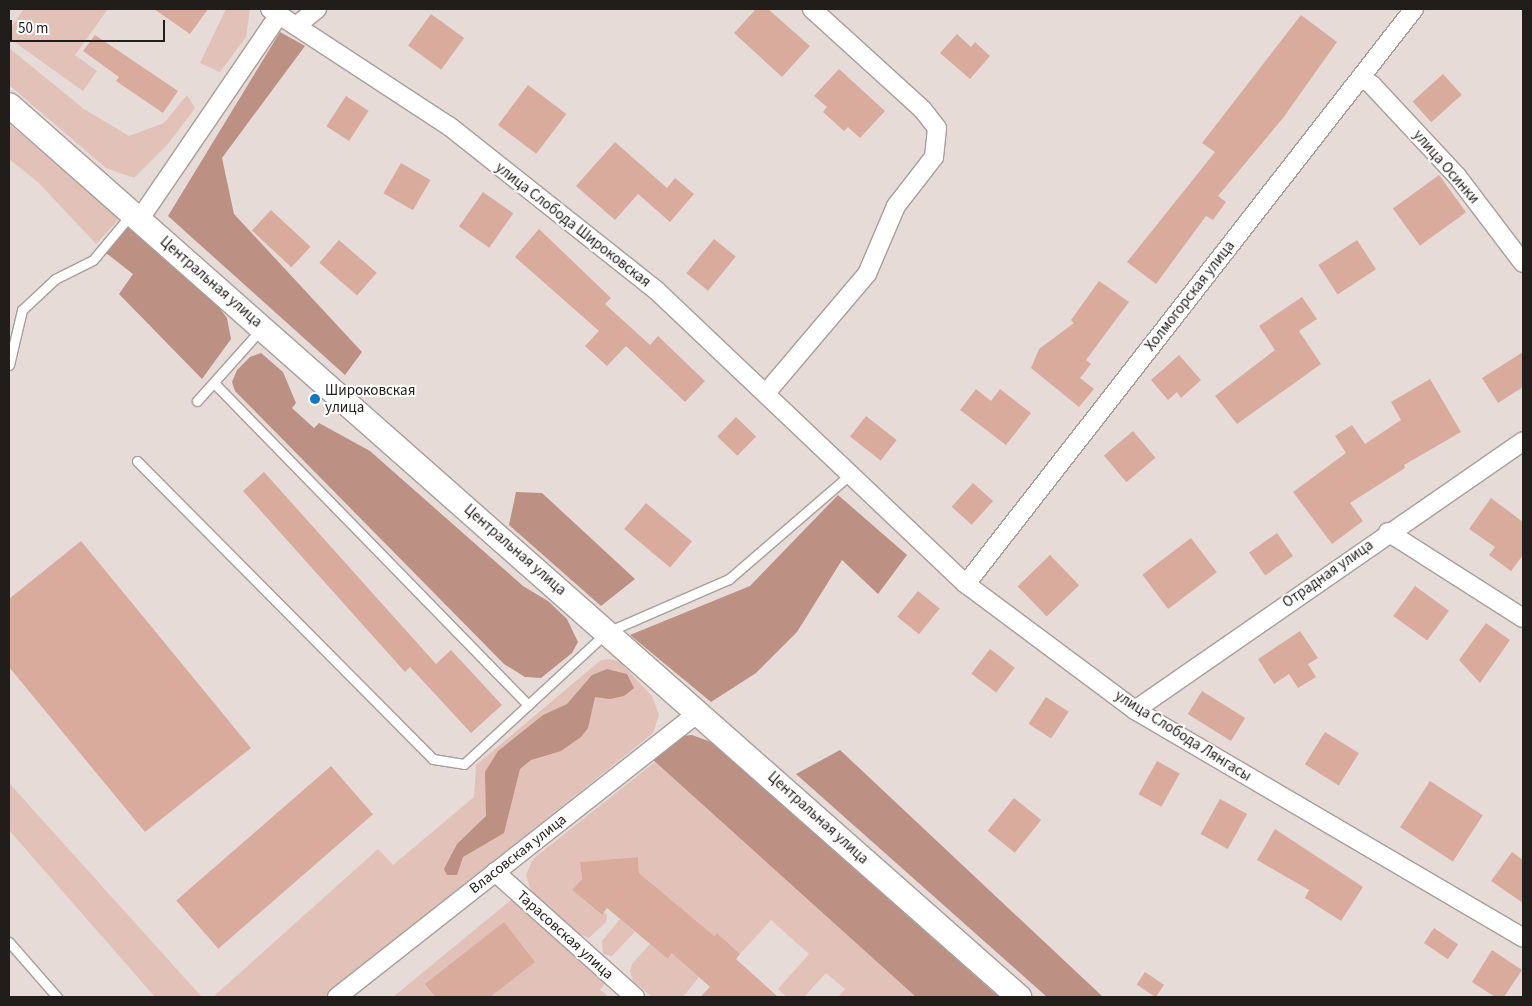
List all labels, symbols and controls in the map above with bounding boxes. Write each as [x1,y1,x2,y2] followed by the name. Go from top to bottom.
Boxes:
[12,10,168,42] scale bar
[18,18,48,39] text: 50 m
[1409,126,1483,208] street label: улица Осинки
[492,159,654,291] street label: улица Слобода Широковская
[156,233,266,331] street label: Центральная улица
[1141,237,1239,355] street label: Холмогорская улица
[325,381,415,416] place label: Широковская улица
[309,393,321,405] marker: Широковская улица
[460,501,570,599] street label: Центральная улица
[1279,536,1377,612] street label: Отрадная улица
[1111,687,1255,785] street label: улица Слобода Лянгасы
[764,768,872,868] street label: Центральная улица
[466,810,570,898] street label: Власовская улица
[513,887,617,983] street label: Тарасовская улица

